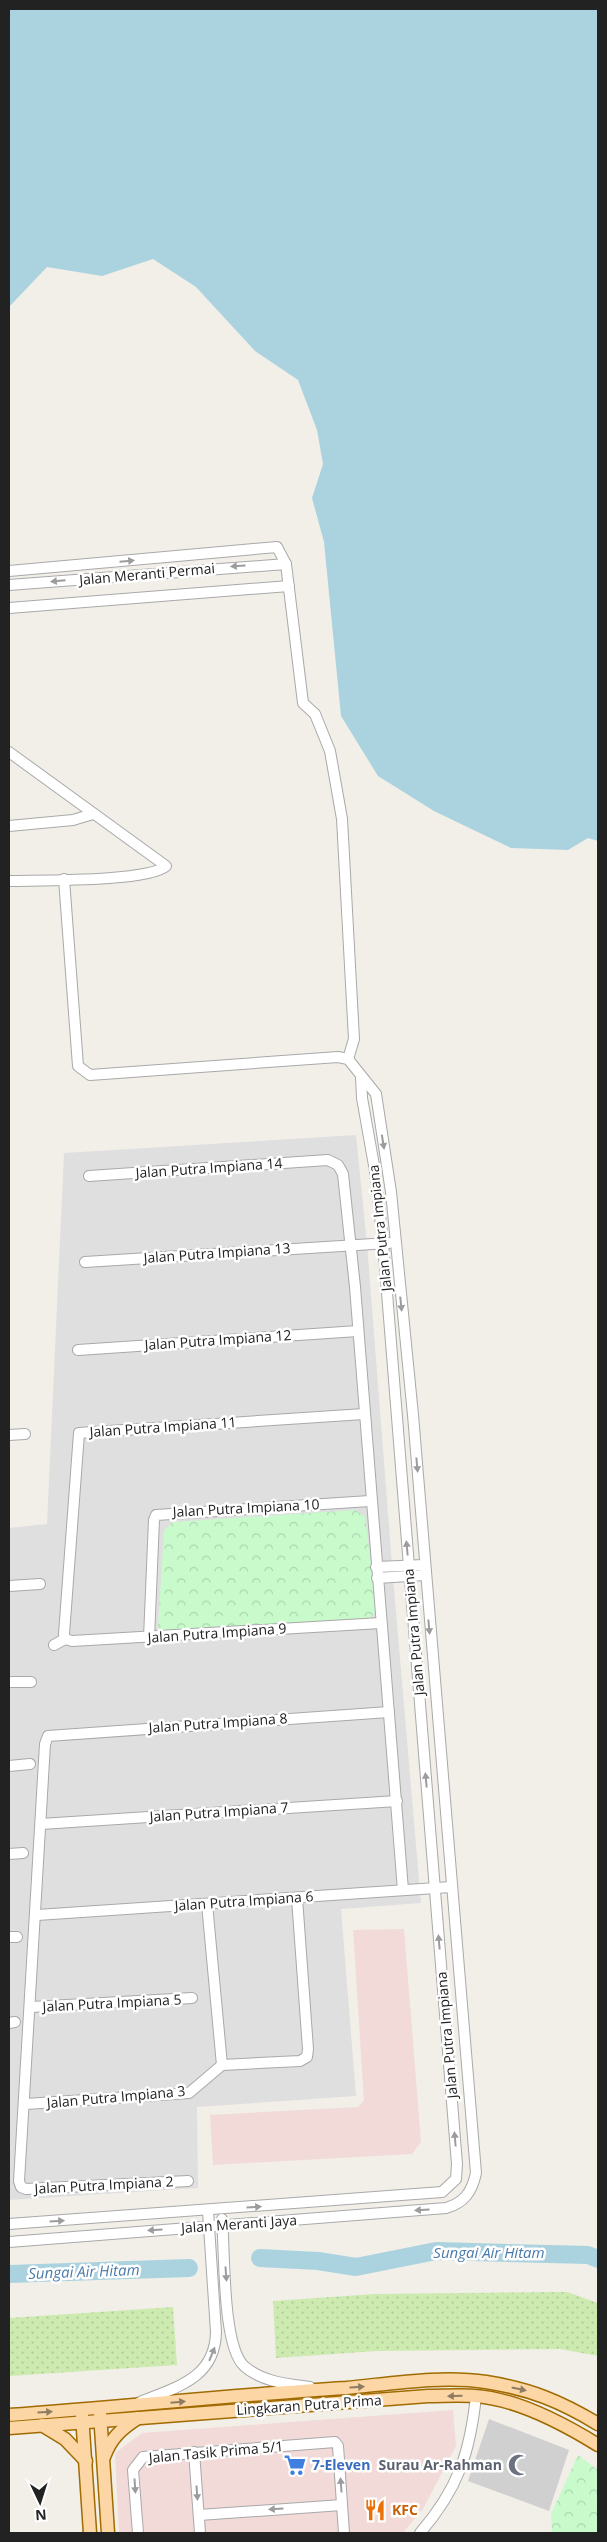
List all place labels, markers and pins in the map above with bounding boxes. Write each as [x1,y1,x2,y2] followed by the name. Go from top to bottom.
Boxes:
[282,2452,308,2478] supermarket icon: 7-Eleven
[506,2452,532,2478] mosque icon: Surau Ar-Rahman
[312,2455,370,2474] place label: 7-Eleven
[379,2455,502,2474] place label: Surau Ar-Rahman
[362,2497,388,2523] restaurant icon: KFC
[392,2500,418,2519] place label: KFC

